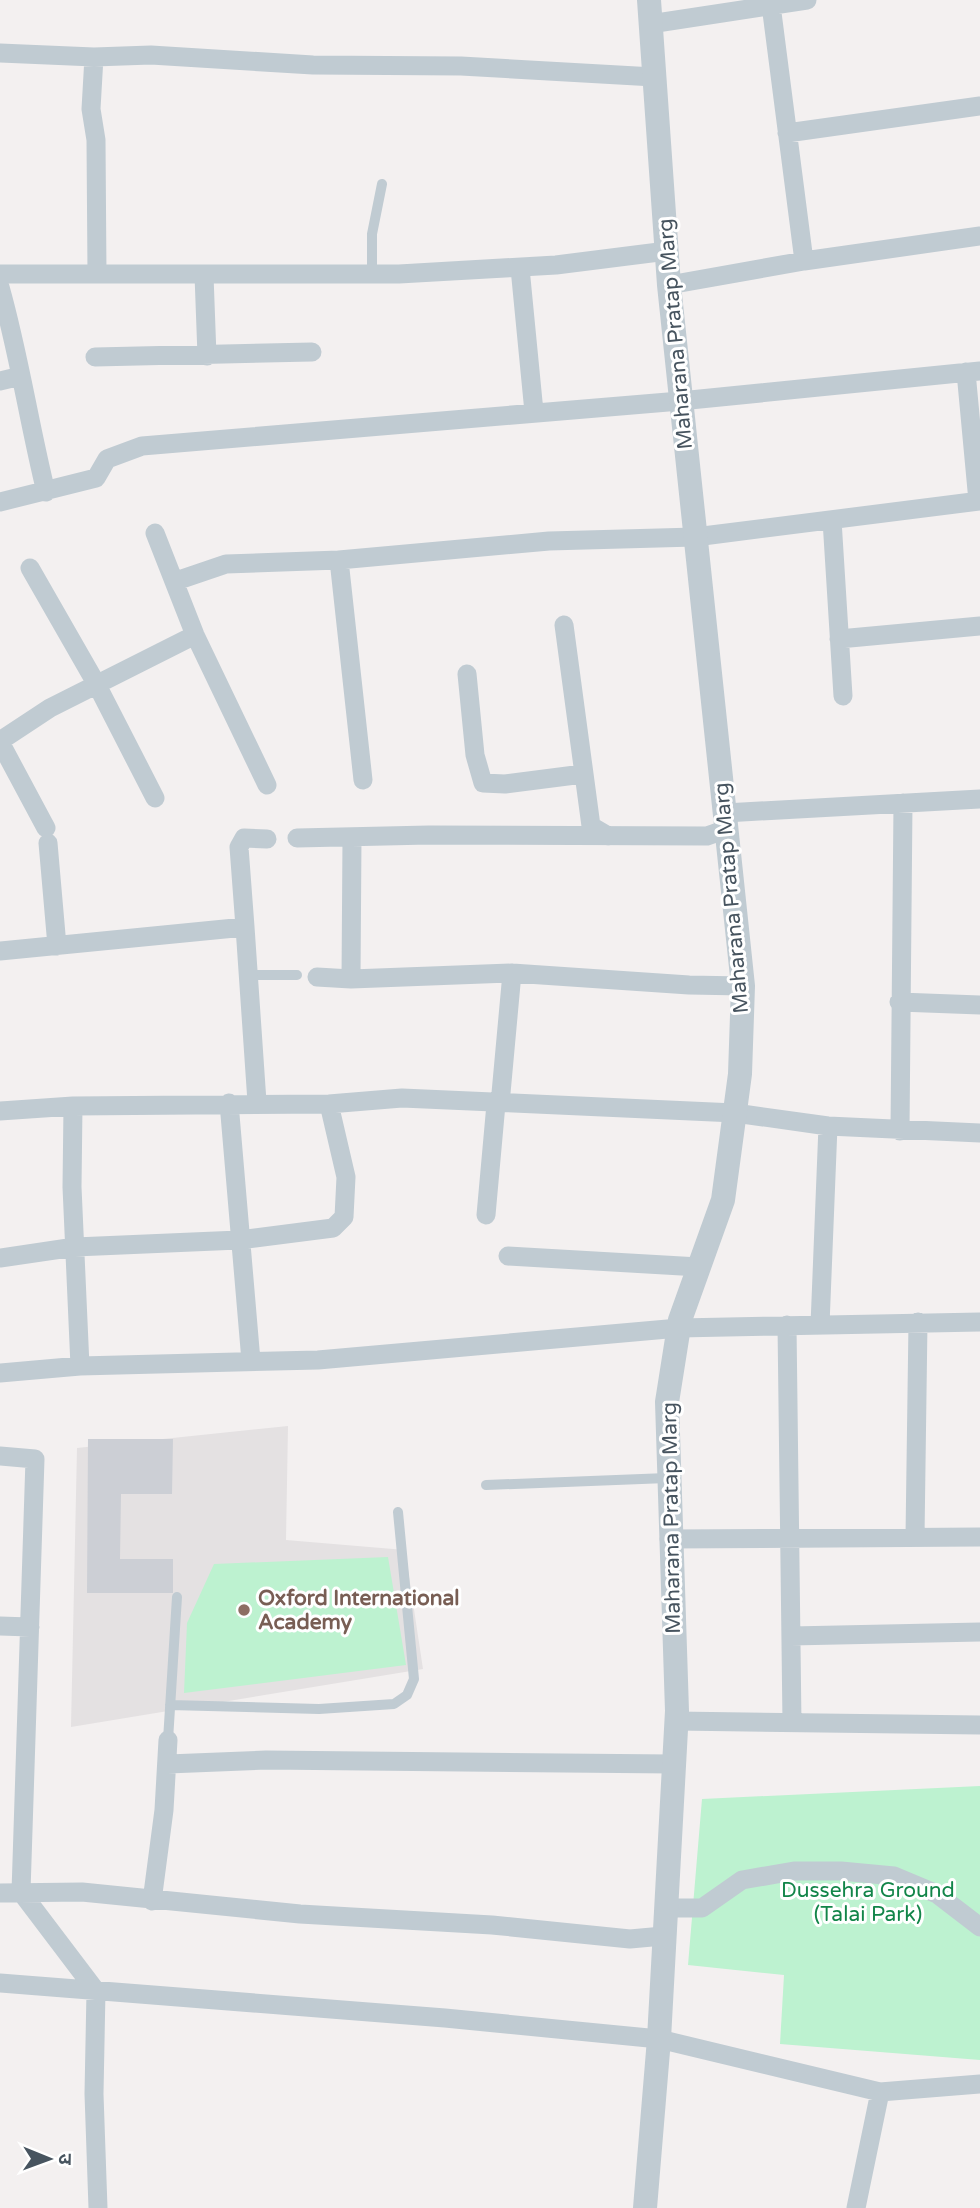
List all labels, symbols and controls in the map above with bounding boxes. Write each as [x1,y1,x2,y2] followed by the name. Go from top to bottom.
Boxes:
[653,217,698,450] street label: Maharana Pratap Marg
[709,781,754,1014] street label: Maharana Pratap Marg
[657,1402,686,1634] street label: Maharana Pratap Marg
[258,1586,460,1635] place label: Oxford International Academy
[236,1602,252,1618] marker: Oxford International Academy
[781,1878,955,1927] park label: Dussehra Ground (Talai Park)
[14,2124,84,2194] north arrow
[54,2154,76,2166] text: उ

